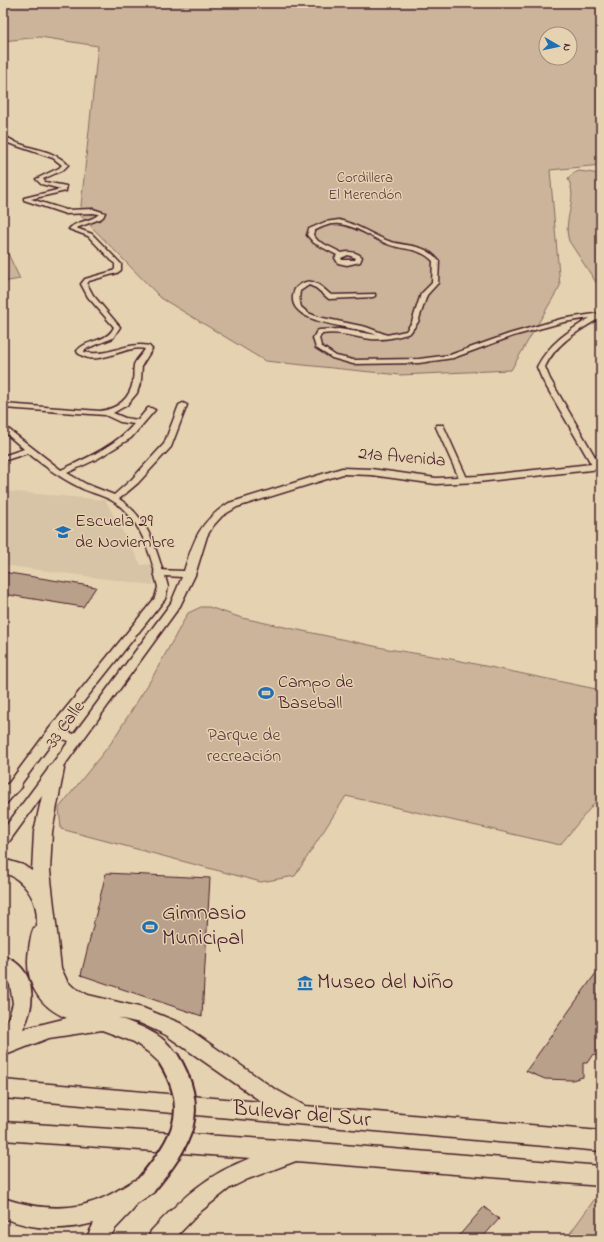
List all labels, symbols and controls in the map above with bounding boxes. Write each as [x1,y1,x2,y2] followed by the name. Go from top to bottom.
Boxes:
[538,26,578,66] north arrow
[558,42,575,52] text: N
[328,167,402,206] park label: Cordillera El Merendón
[357,441,447,475] street label: 21a Avenida
[75,509,175,556] place label: Escuela 29 de Noviembre
[54,523,72,541] school or university icon: Escuela 29 de Noviembre
[277,670,354,717] place label: Campo de Baseball
[257,684,275,702] sports icon: Campo de Baseball
[40,695,93,754] street label: 33 Calle
[207,723,281,770] park label: Parque de recreación
[162,898,246,955] place label: Gimnasio Municipal
[141,918,159,936] sports icon: Gimnasio Municipal
[317,967,453,999] place label: Museo del Niño
[296,974,314,992] museum icon: Museo del Niño
[231,1093,373,1137] street label: Bulevar del Sur

